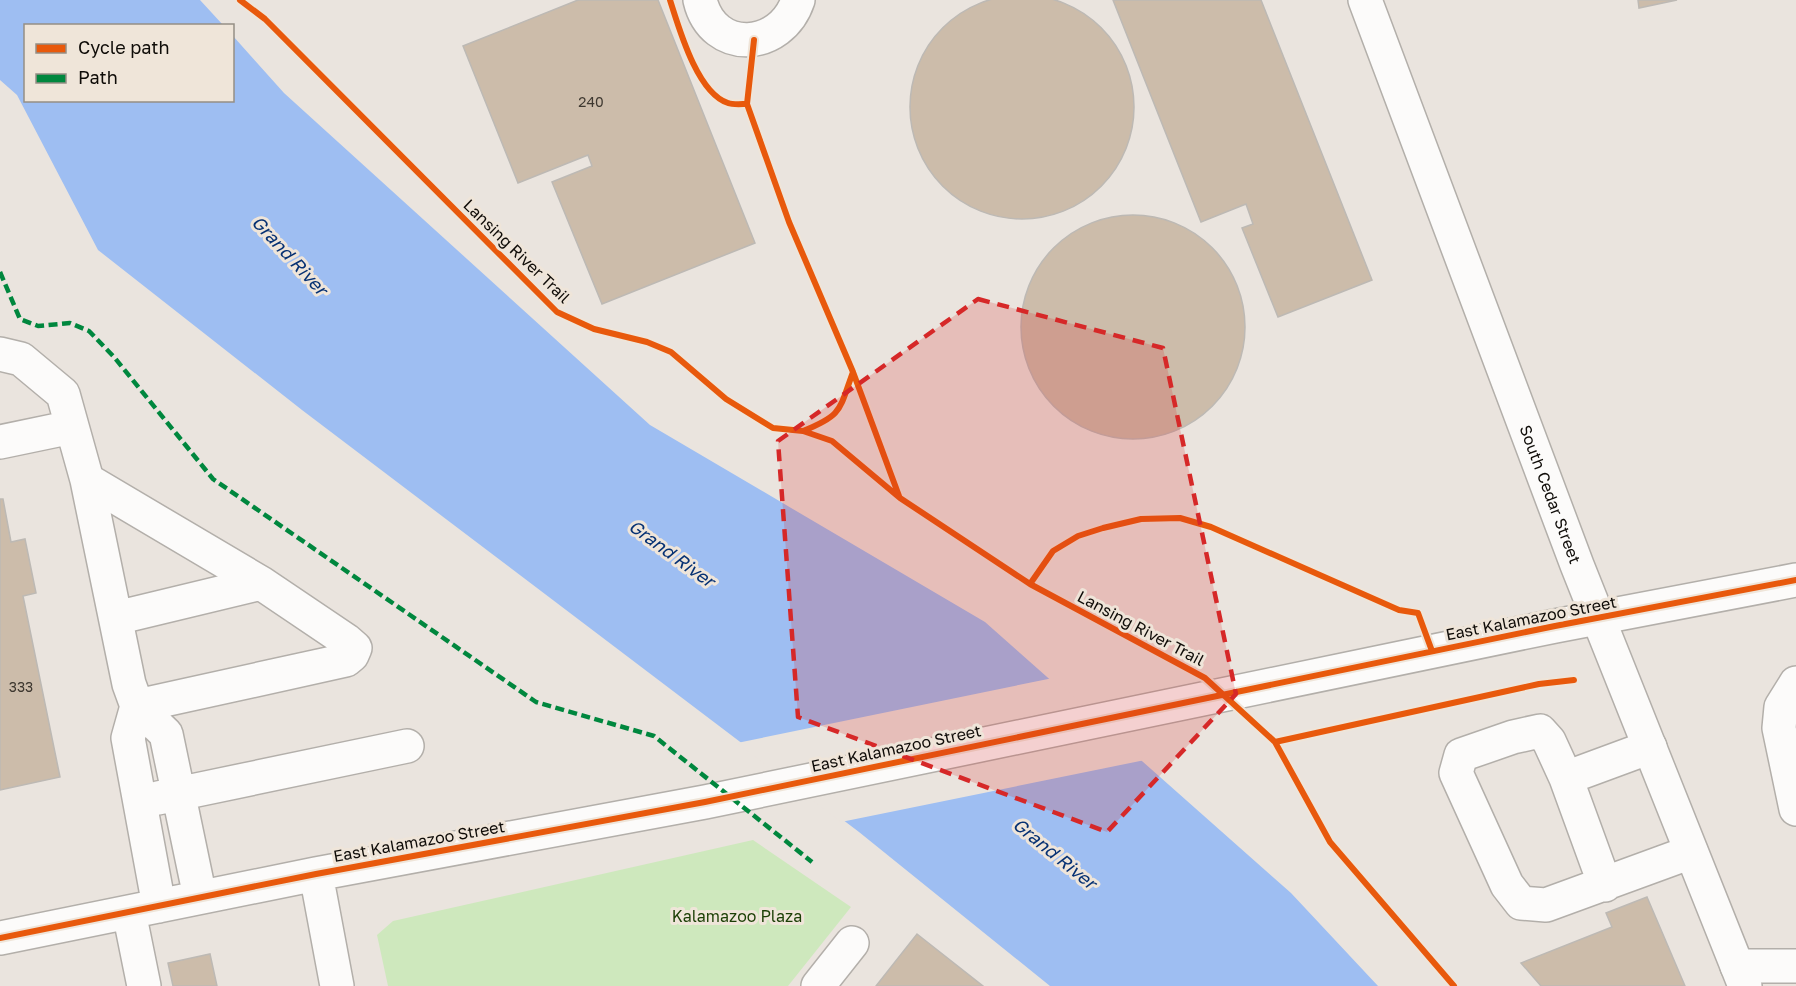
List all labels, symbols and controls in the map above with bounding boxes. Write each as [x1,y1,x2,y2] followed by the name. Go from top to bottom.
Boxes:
[24,24,234,102] legend
[78,36,170,58] text: Cycle path
[78,66,118,88] text: Path
[578,93,604,110] house number: 240
[459,195,575,307] street label: Lansing River Trail
[248,211,334,301] water label: Grand River
[1515,422,1586,566] street label: South Cedar Street
[625,515,722,593] water label: Grand River
[1074,586,1208,670] street label: Lansing River Trail
[1444,592,1618,644] street label: East Kalamazoo Street
[9,678,33,695] house number: 333
[809,720,983,776] street label: East Kalamazoo Street
[1009,813,1103,895] water label: Grand River
[332,816,506,866] street label: East Kalamazoo Street
[672,906,802,926] park label: Kalamazoo Plaza

